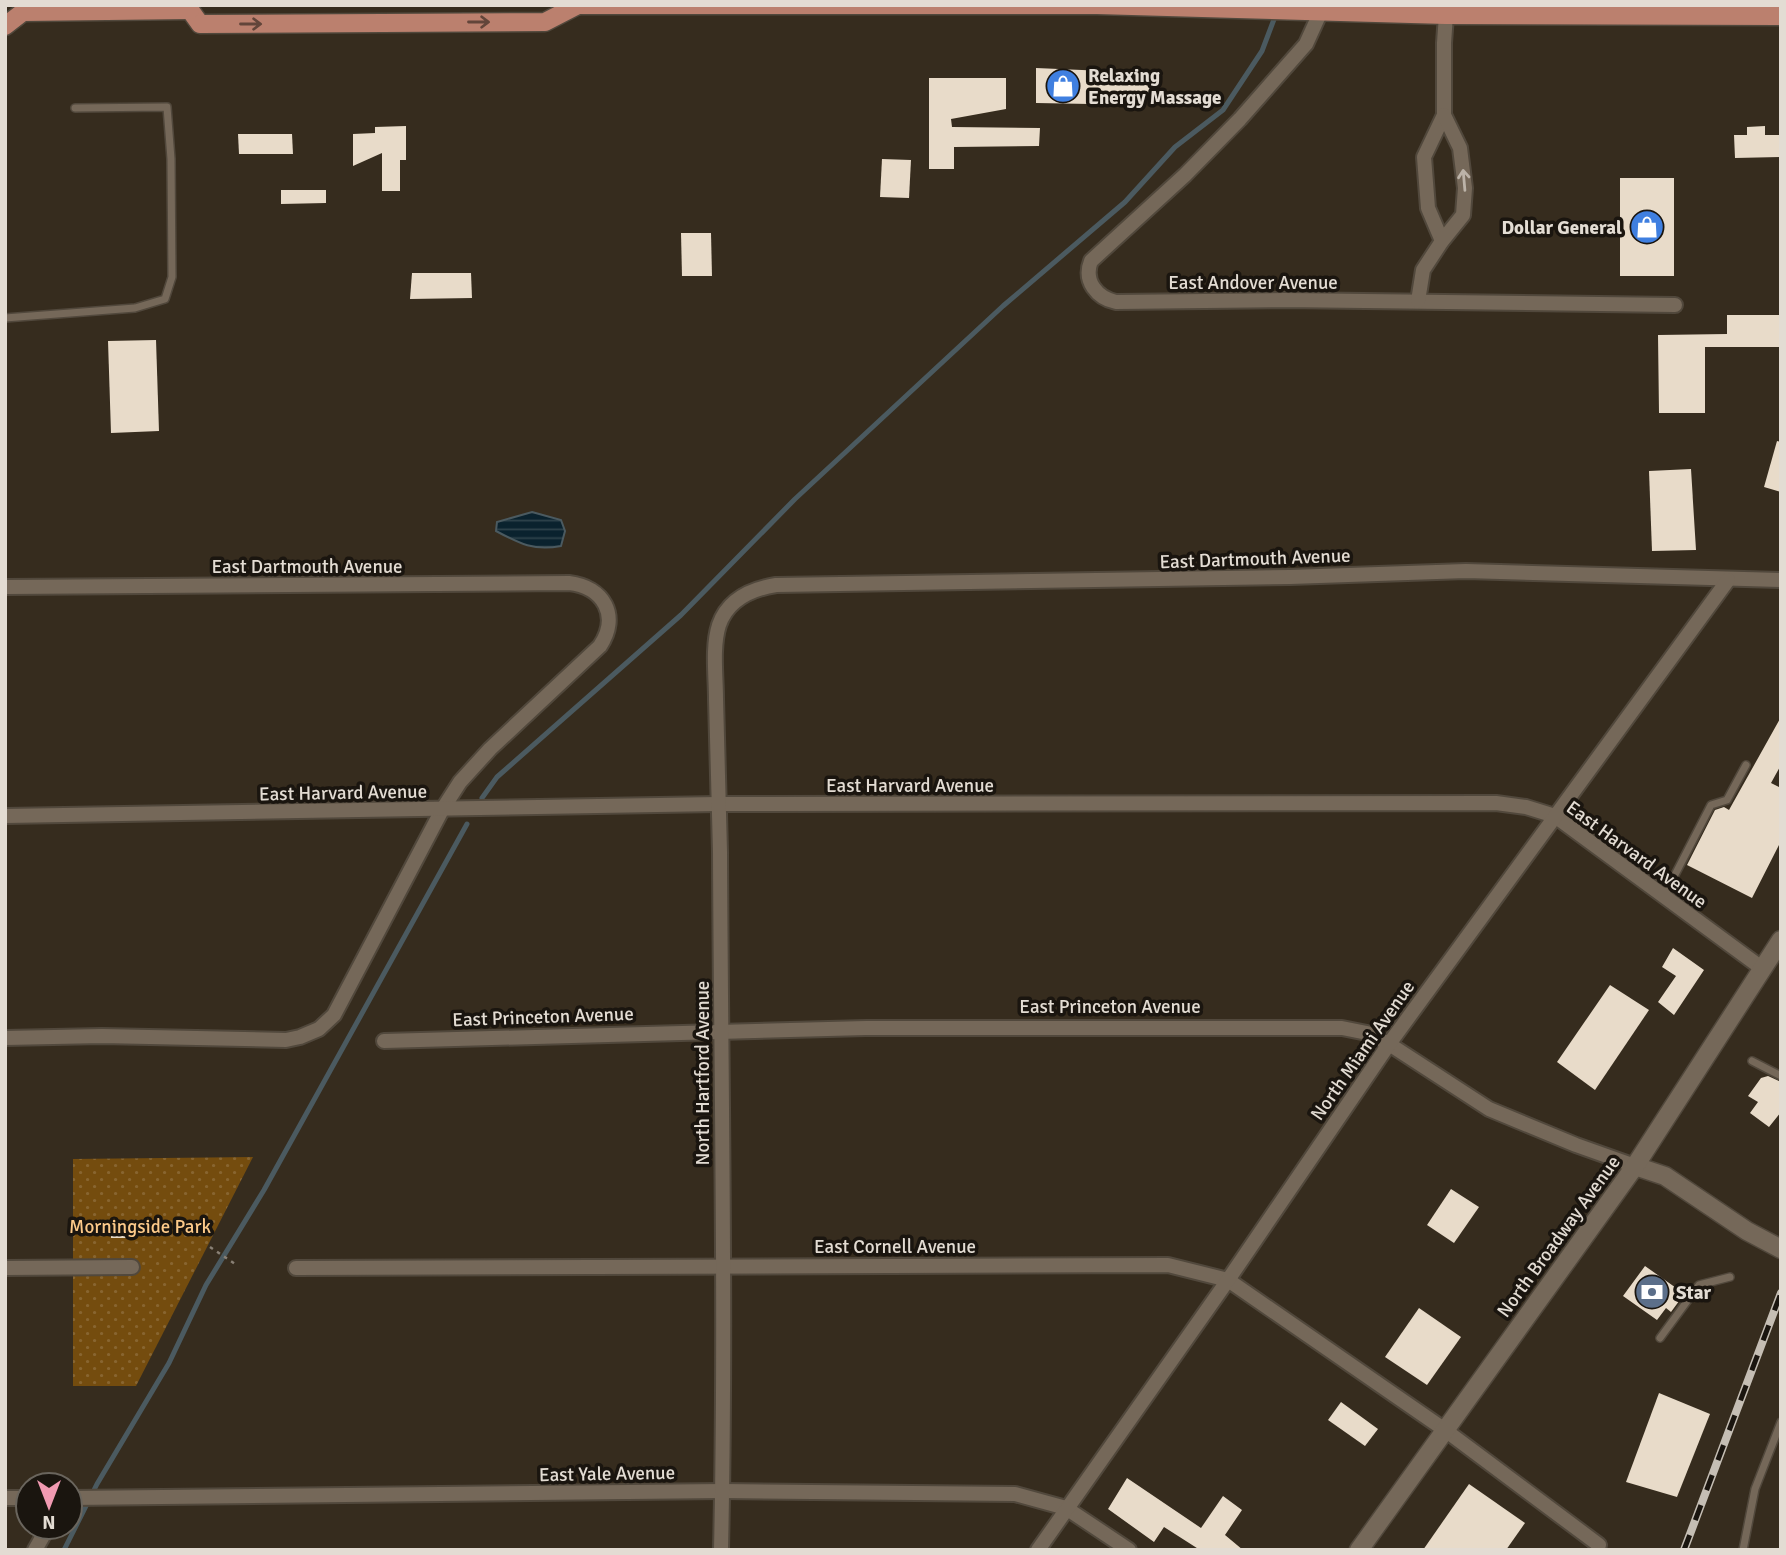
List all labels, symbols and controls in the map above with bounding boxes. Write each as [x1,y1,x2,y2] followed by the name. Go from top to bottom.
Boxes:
[467,15,490,29] one-way arrow
[239,17,262,31] one-way arrow
[1088,64,1222,110] place label: Relaxing Energy Massage
[1044,67,1082,105] shop icon: Relaxing Energy Massage
[1457,169,1470,192] one-way arrow
[1628,208,1666,246] shop icon: Dollar General
[1501,216,1622,240] place label: Dollar General
[1168,271,1338,295] street label: East Andover Avenue
[1159,544,1351,574] street label: East Dartmouth Avenue
[211,555,403,579] street label: East Dartmouth Avenue
[826,774,994,798] street label: East Harvard Avenue
[259,780,427,806] street label: East Harvard Avenue
[1561,796,1711,914] street label: East Harvard Avenue
[1306,976,1420,1125] street label: North Miami Avenue
[691,981,715,1165] street label: North Hartford Avenue
[1019,995,1201,1019] street label: East Princeton Avenue
[452,1002,634,1032] street label: East Princeton Avenue
[1492,1151,1626,1322] street label: North Broadway Avenue
[69,1215,211,1239] park label: Morningside Park
[814,1235,976,1259] street label: East Cornell Avenue
[1633,1273,1671,1311] bank icon: Star
[1676,1281,1711,1305] place label: Star
[539,1461,675,1487] street label: East Yale Avenue
[14,1471,84,1541] north arrow
[42,1510,56,1534] text: N

